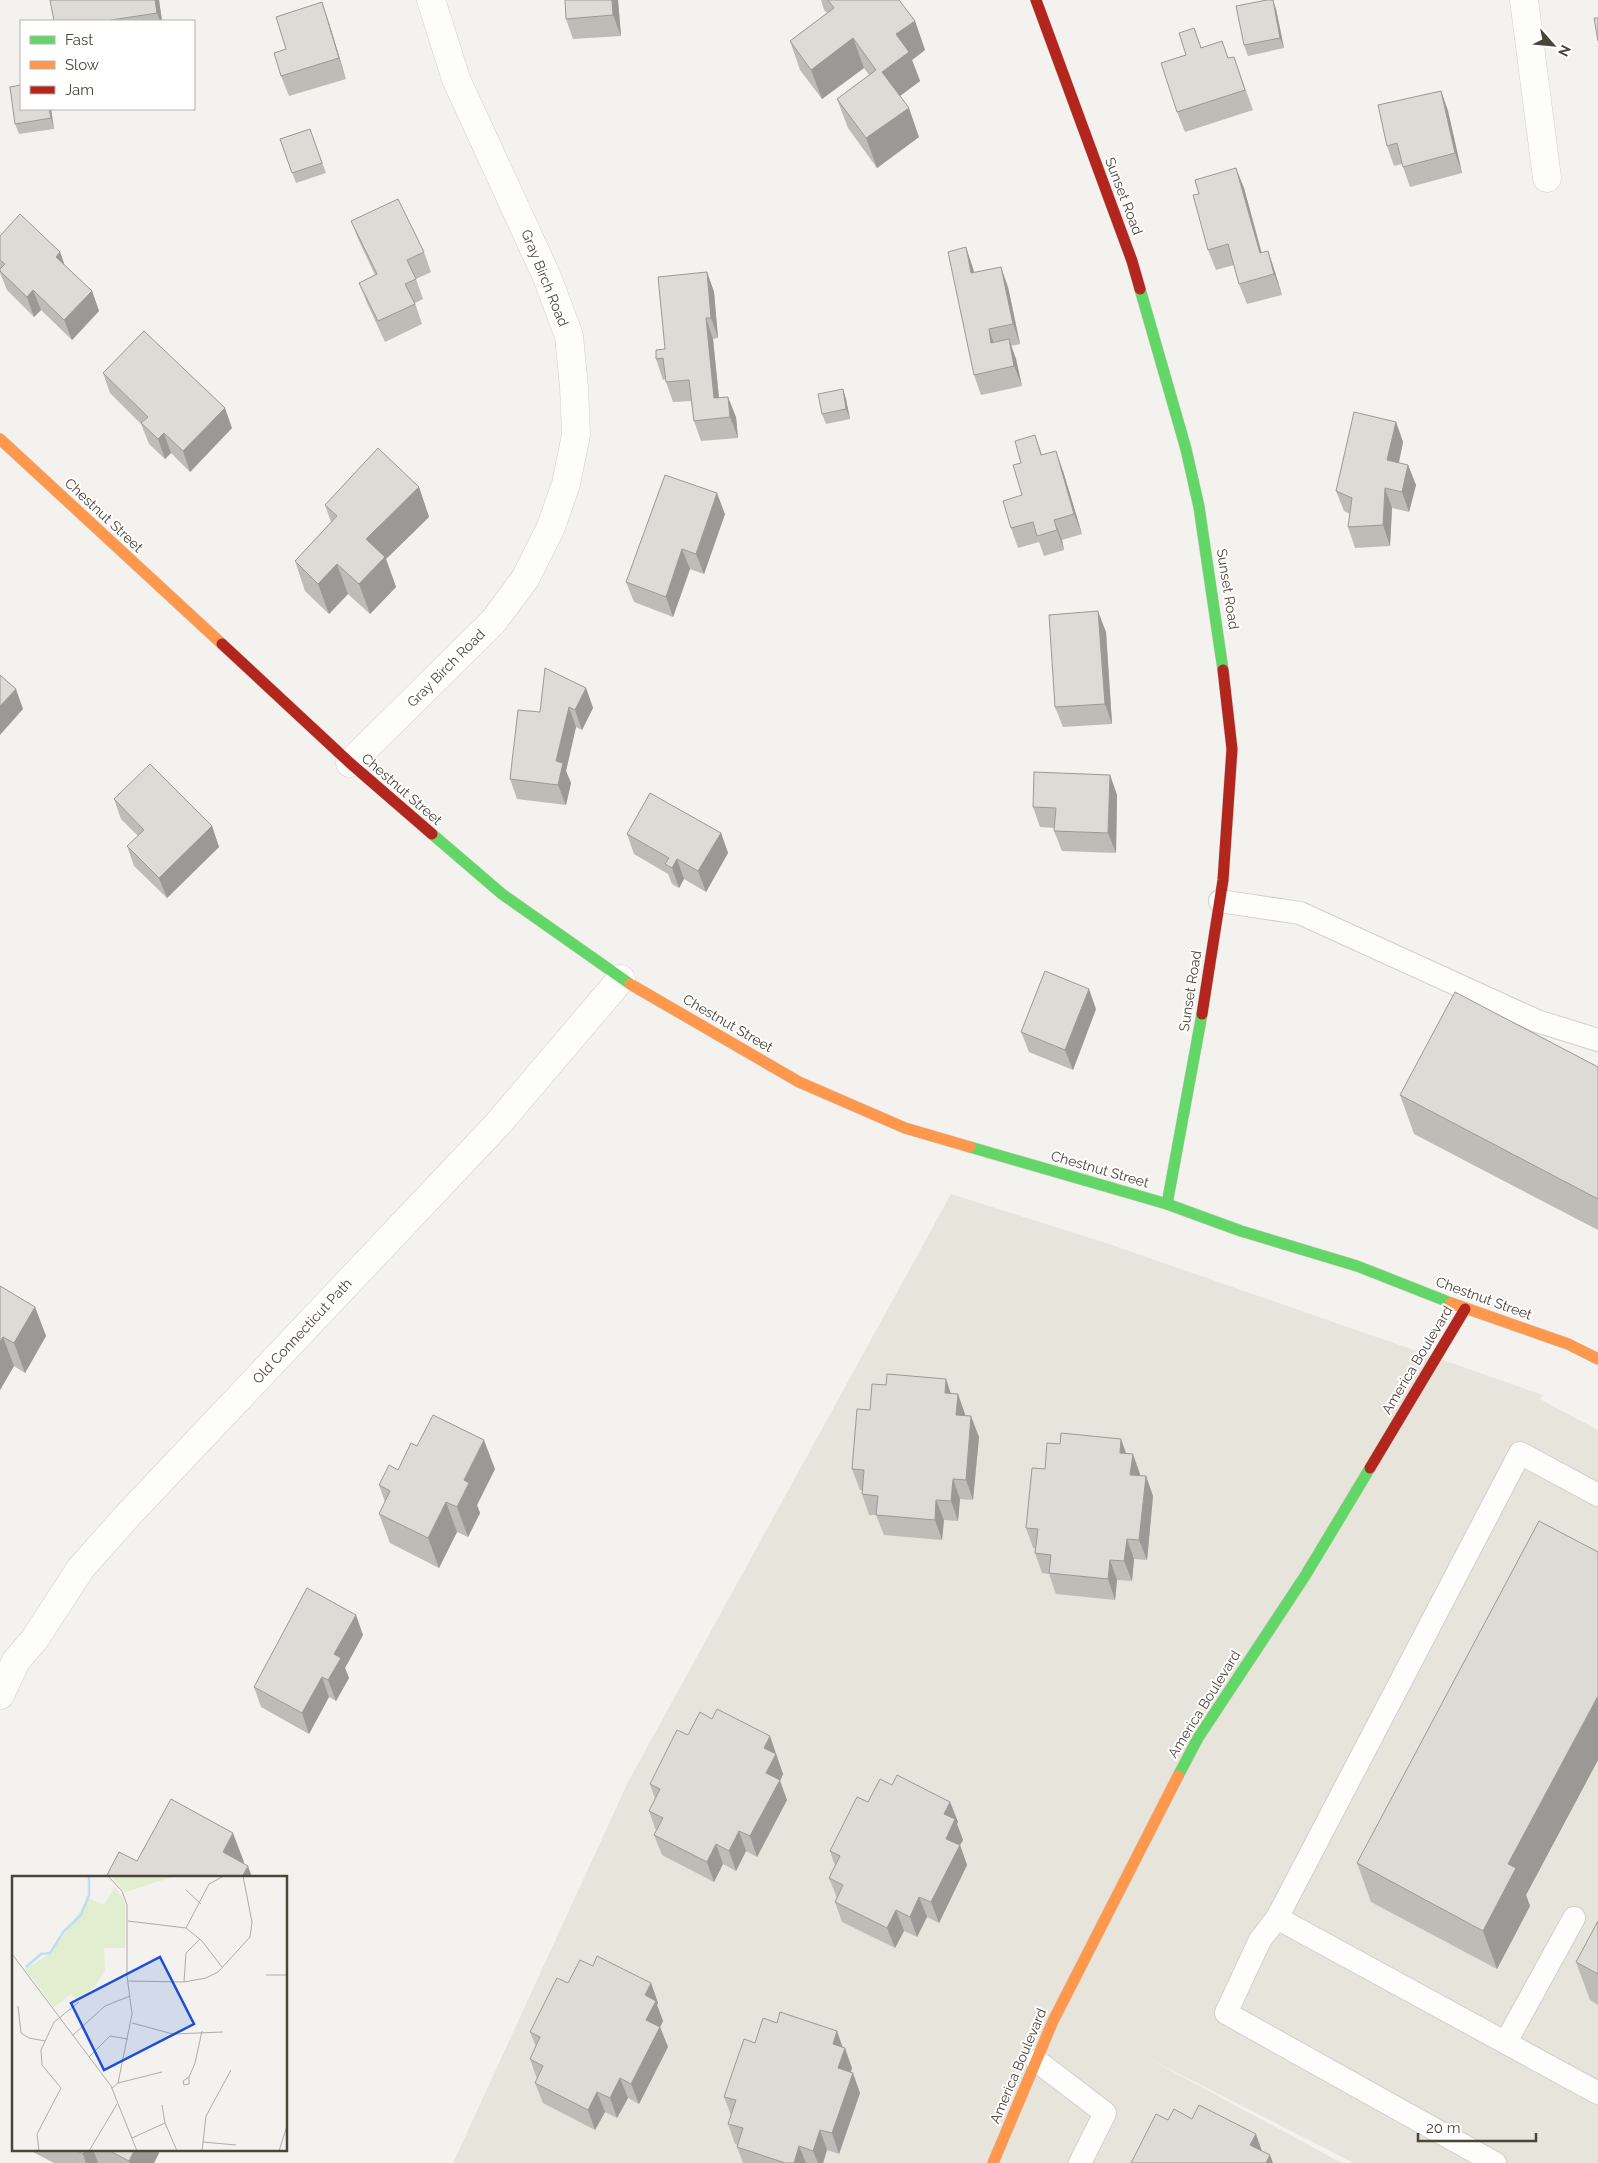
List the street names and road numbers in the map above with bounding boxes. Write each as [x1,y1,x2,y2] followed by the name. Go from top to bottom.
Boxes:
[1102,155,1146,237] street label: Sunset Road
[518,227,572,329] street label: Gray Birch Road
[62,475,147,555] street label: Chestnut Street
[1214,547,1242,631] street label: Sunset Road
[404,626,488,710] street label: Gray Birch Road
[359,750,446,828] street label: Chestnut Street
[1176,949,1204,1033] street label: Sunset Road
[680,991,776,1055] street label: Chestnut Street
[1049,1147,1151,1191] street label: Chestnut Street
[1434,1273,1534,1323] street label: Chestnut Street
[249,1275,355,1387] street label: Old Connecticut Path
[1378,1303,1456,1417] street label: America Boulevard
[1164,1647,1244,1761] street label: America Boulevard
[986,2006,1050,2126] street label: America Boulevard

